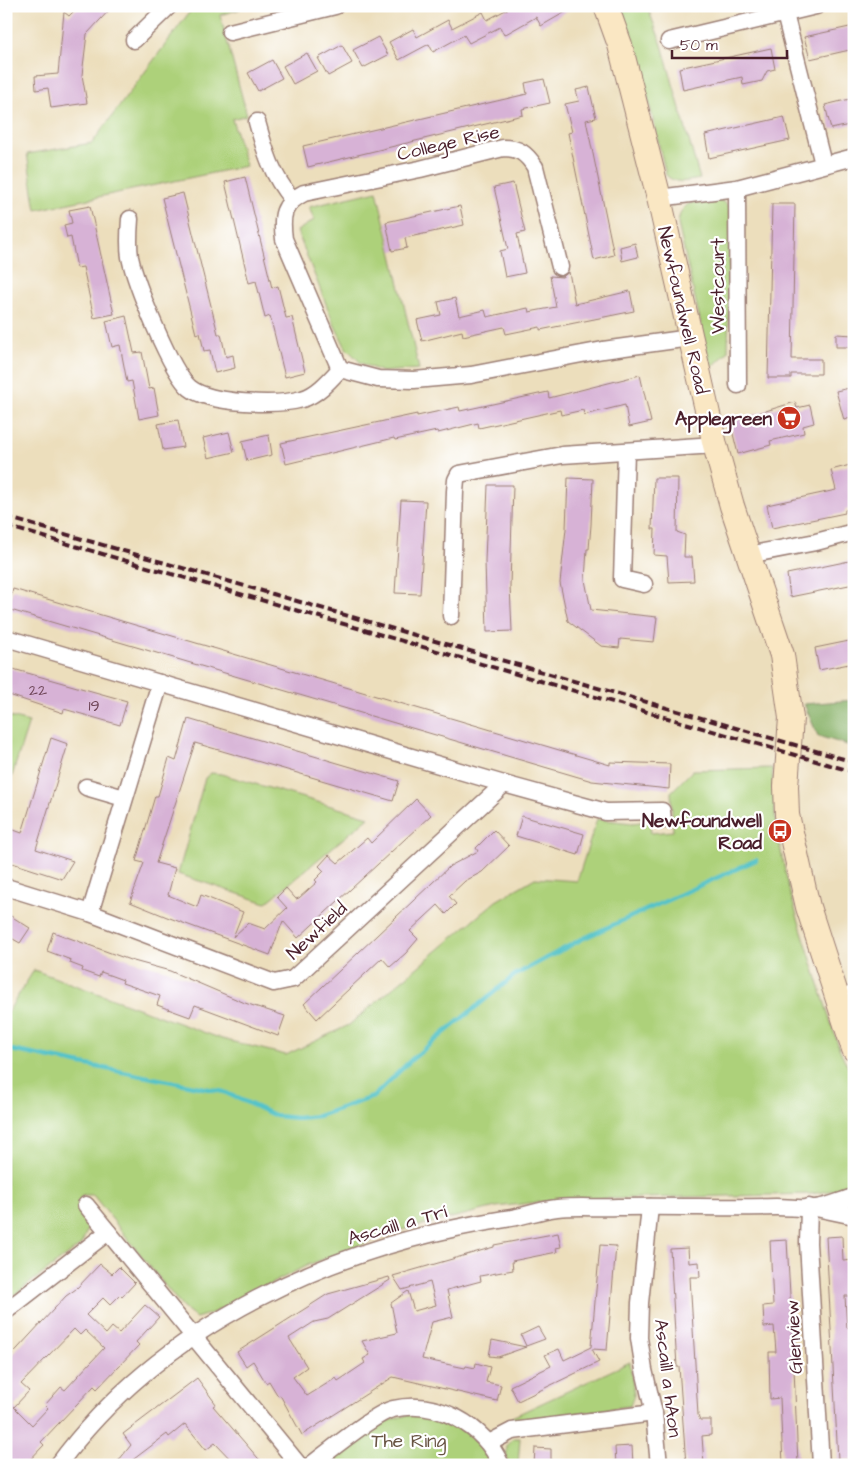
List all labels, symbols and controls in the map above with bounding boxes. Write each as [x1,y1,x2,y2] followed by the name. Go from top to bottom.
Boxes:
[672,28,788,60] scale bar
[680,35,718,56] text: 50 m
[394,119,502,169] street label: College Rise
[650,224,715,397] street label: Newfoundwell Road
[705,238,732,334] street label: Westcourt
[776,405,802,431] supermarket icon: Applegreen
[675,406,772,434] place label: Applegreen
[29,679,47,701] house number: 22
[88,695,100,717] house number: 19
[642,808,762,857] place label: Newfoundwell Road
[767,818,793,844] bus stop icon: Newfoundwell Road
[280,896,354,966] street label: Newfield
[345,1198,450,1253] street label: Ascaill a Trí
[779,1299,810,1375] street label: Glenview
[647,1318,688,1439] street label: Ascaill a hAon
[372,1428,447,1456] park label: The Ring

